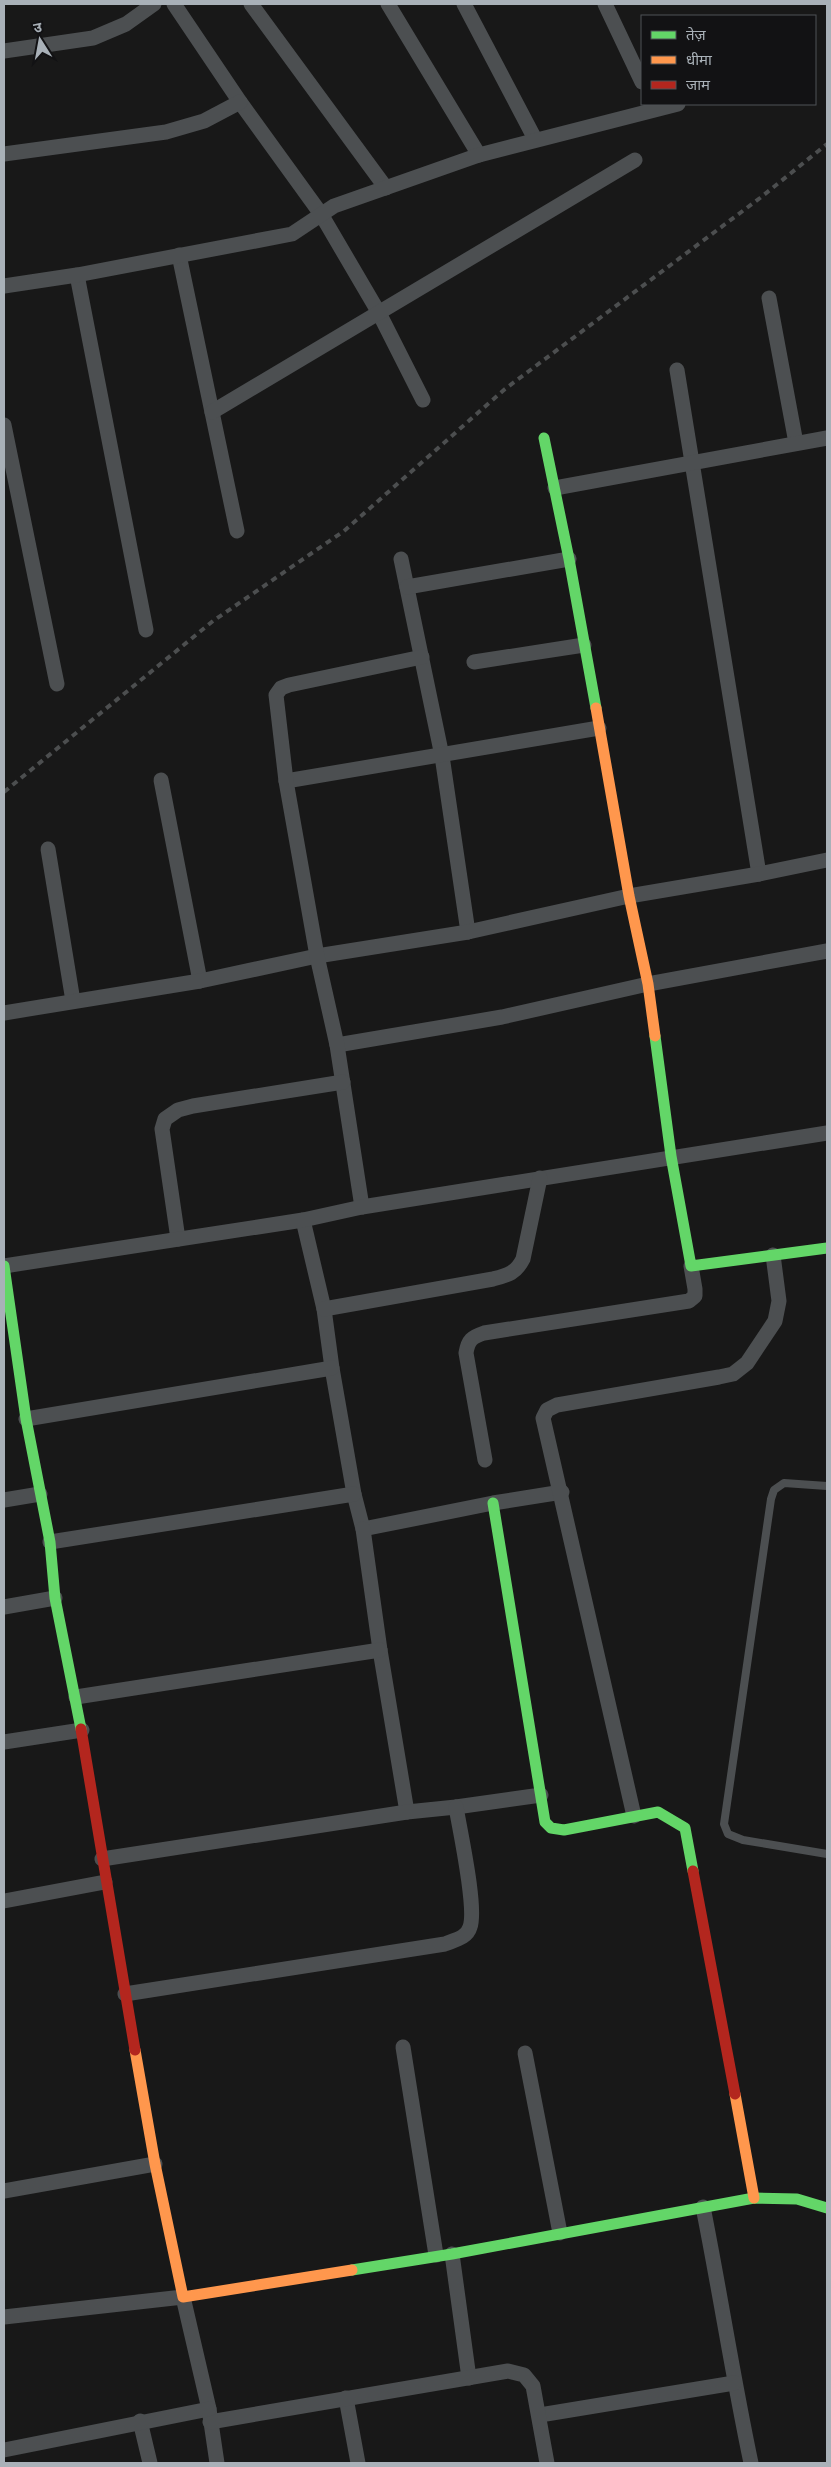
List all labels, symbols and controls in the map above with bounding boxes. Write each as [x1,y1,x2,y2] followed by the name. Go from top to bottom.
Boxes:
[15,15,65,65] north arrow
[641,15,816,105] legend
[32,17,44,37] text: उ
[686,25,707,44] text: तेज़
[686,50,713,69] text: धीमा
[686,75,711,94] text: जाम

